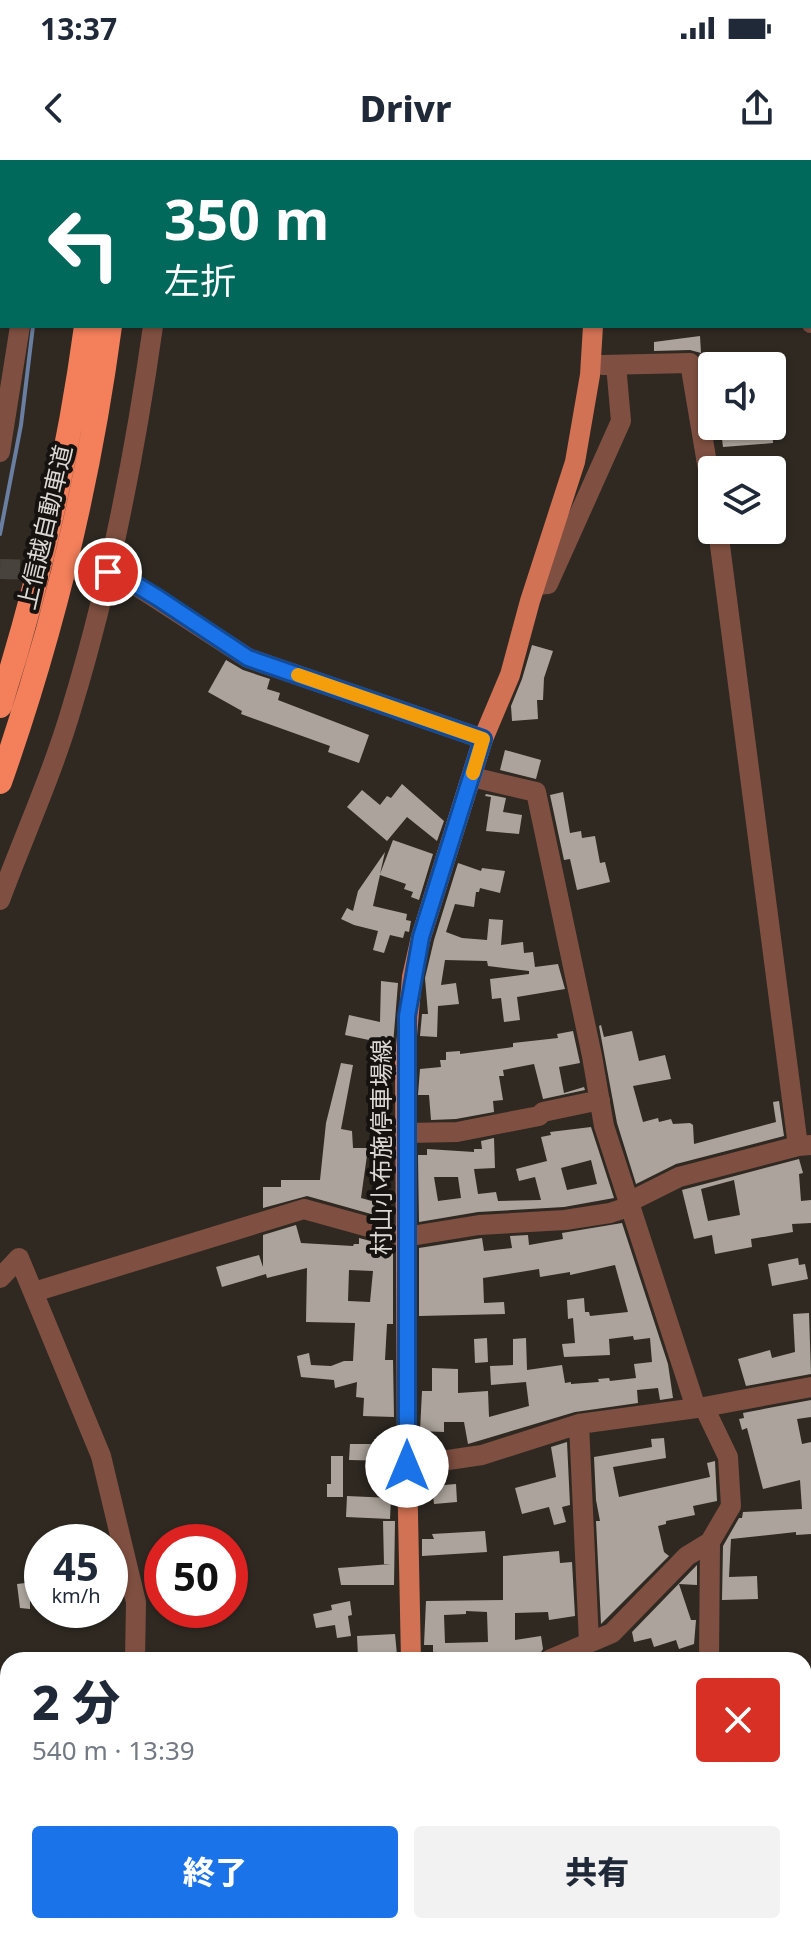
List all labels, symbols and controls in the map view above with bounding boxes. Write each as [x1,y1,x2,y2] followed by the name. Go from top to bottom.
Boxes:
[40,8,117,49] text: 13:37
[360,84,451,133] text: Drivr
[32,86,76,130] icon: back
[735,86,779,130] icon: share
[164,180,329,256] text: 350 m
[32,192,136,296] icon: left
[164,256,236,305] text: 左折
[698,352,786,544] map controls
[698,352,786,440] button: sound
[9,441,79,613] street label: 上信越自動車道
[698,456,786,544] button: layers
[74,538,142,606] pin
[86,550,130,594] icon: arrive
[364,1039,397,1255] street label: 村山小布施停車場線
[365,1424,449,1508] position arrow
[144,1524,248,1628] speed limit sign: 50
[53,1538,99,1593] text: 45
[51,1582,101,1609] text: km/h
[32,1669,120,1734] text: 2 分
[696,1678,780,1762] button: close
[32,1732,195,1768] text: 540 m · 13:39
[32,1826,398,1918] button: 終了
[414,1826,780,1918] button: 共有

